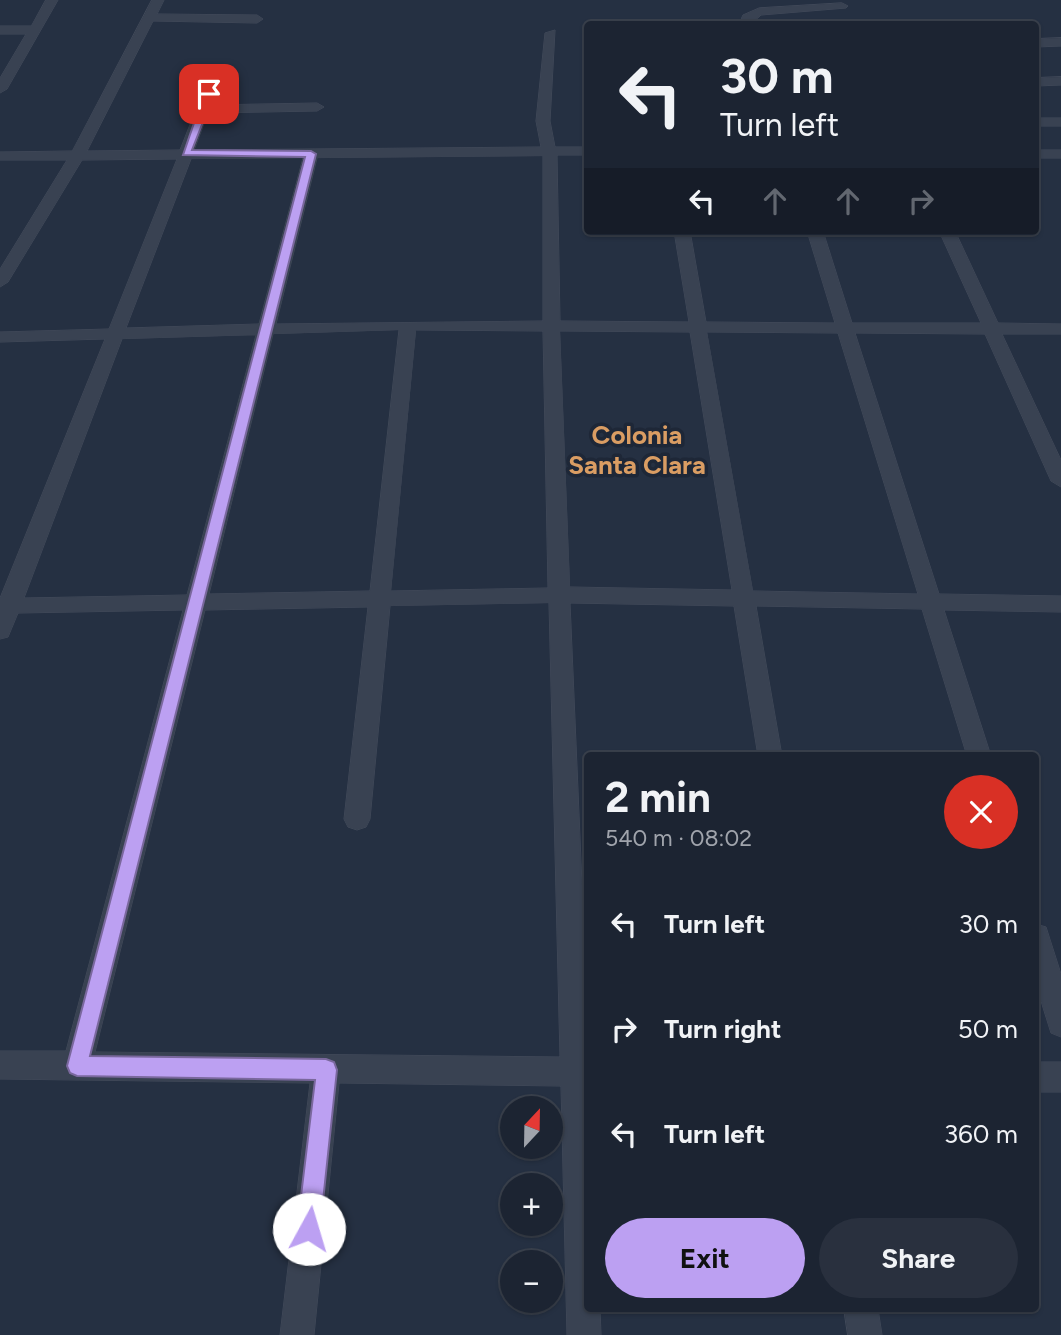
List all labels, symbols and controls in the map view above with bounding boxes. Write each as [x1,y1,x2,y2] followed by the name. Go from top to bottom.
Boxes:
[720,46,833,105] text: 30 m
[605,49,696,140] icon: left
[179,64,239,124] pin
[190,75,228,113] icon: arrive
[720,106,839,144] text: Turn left
[683,182,721,220] icon: left
[756,182,794,220] icon: ahead
[829,182,867,220] icon: ahead
[902,182,940,220] icon: right
[568,419,706,481] district label: Colonia Santa Clara
[605,772,711,823] text: 2 min
[944,775,1018,849] button: close
[605,824,752,852] text: 540 m · 08:02
[605,905,643,943] icon: left
[664,908,765,940] text: Turn left
[959,908,1018,940] text: 30 m
[605,1010,643,1048] icon: right
[664,1013,781,1045] text: Turn right
[958,1013,1018,1045] text: 50 m
[500,1096,564,1158] north arrow
[500,1096,563,1313] map controls
[605,1115,643,1153] icon: left
[664,1118,765,1150] text: Turn left
[944,1118,1018,1150] text: 360 m
[500,1173,563,1236] button: +
[272,1192,346,1266] position arrow
[605,1218,805,1298] button: Exit
[819,1218,1018,1298] button: Share
[500,1250,563,1313] button: −

